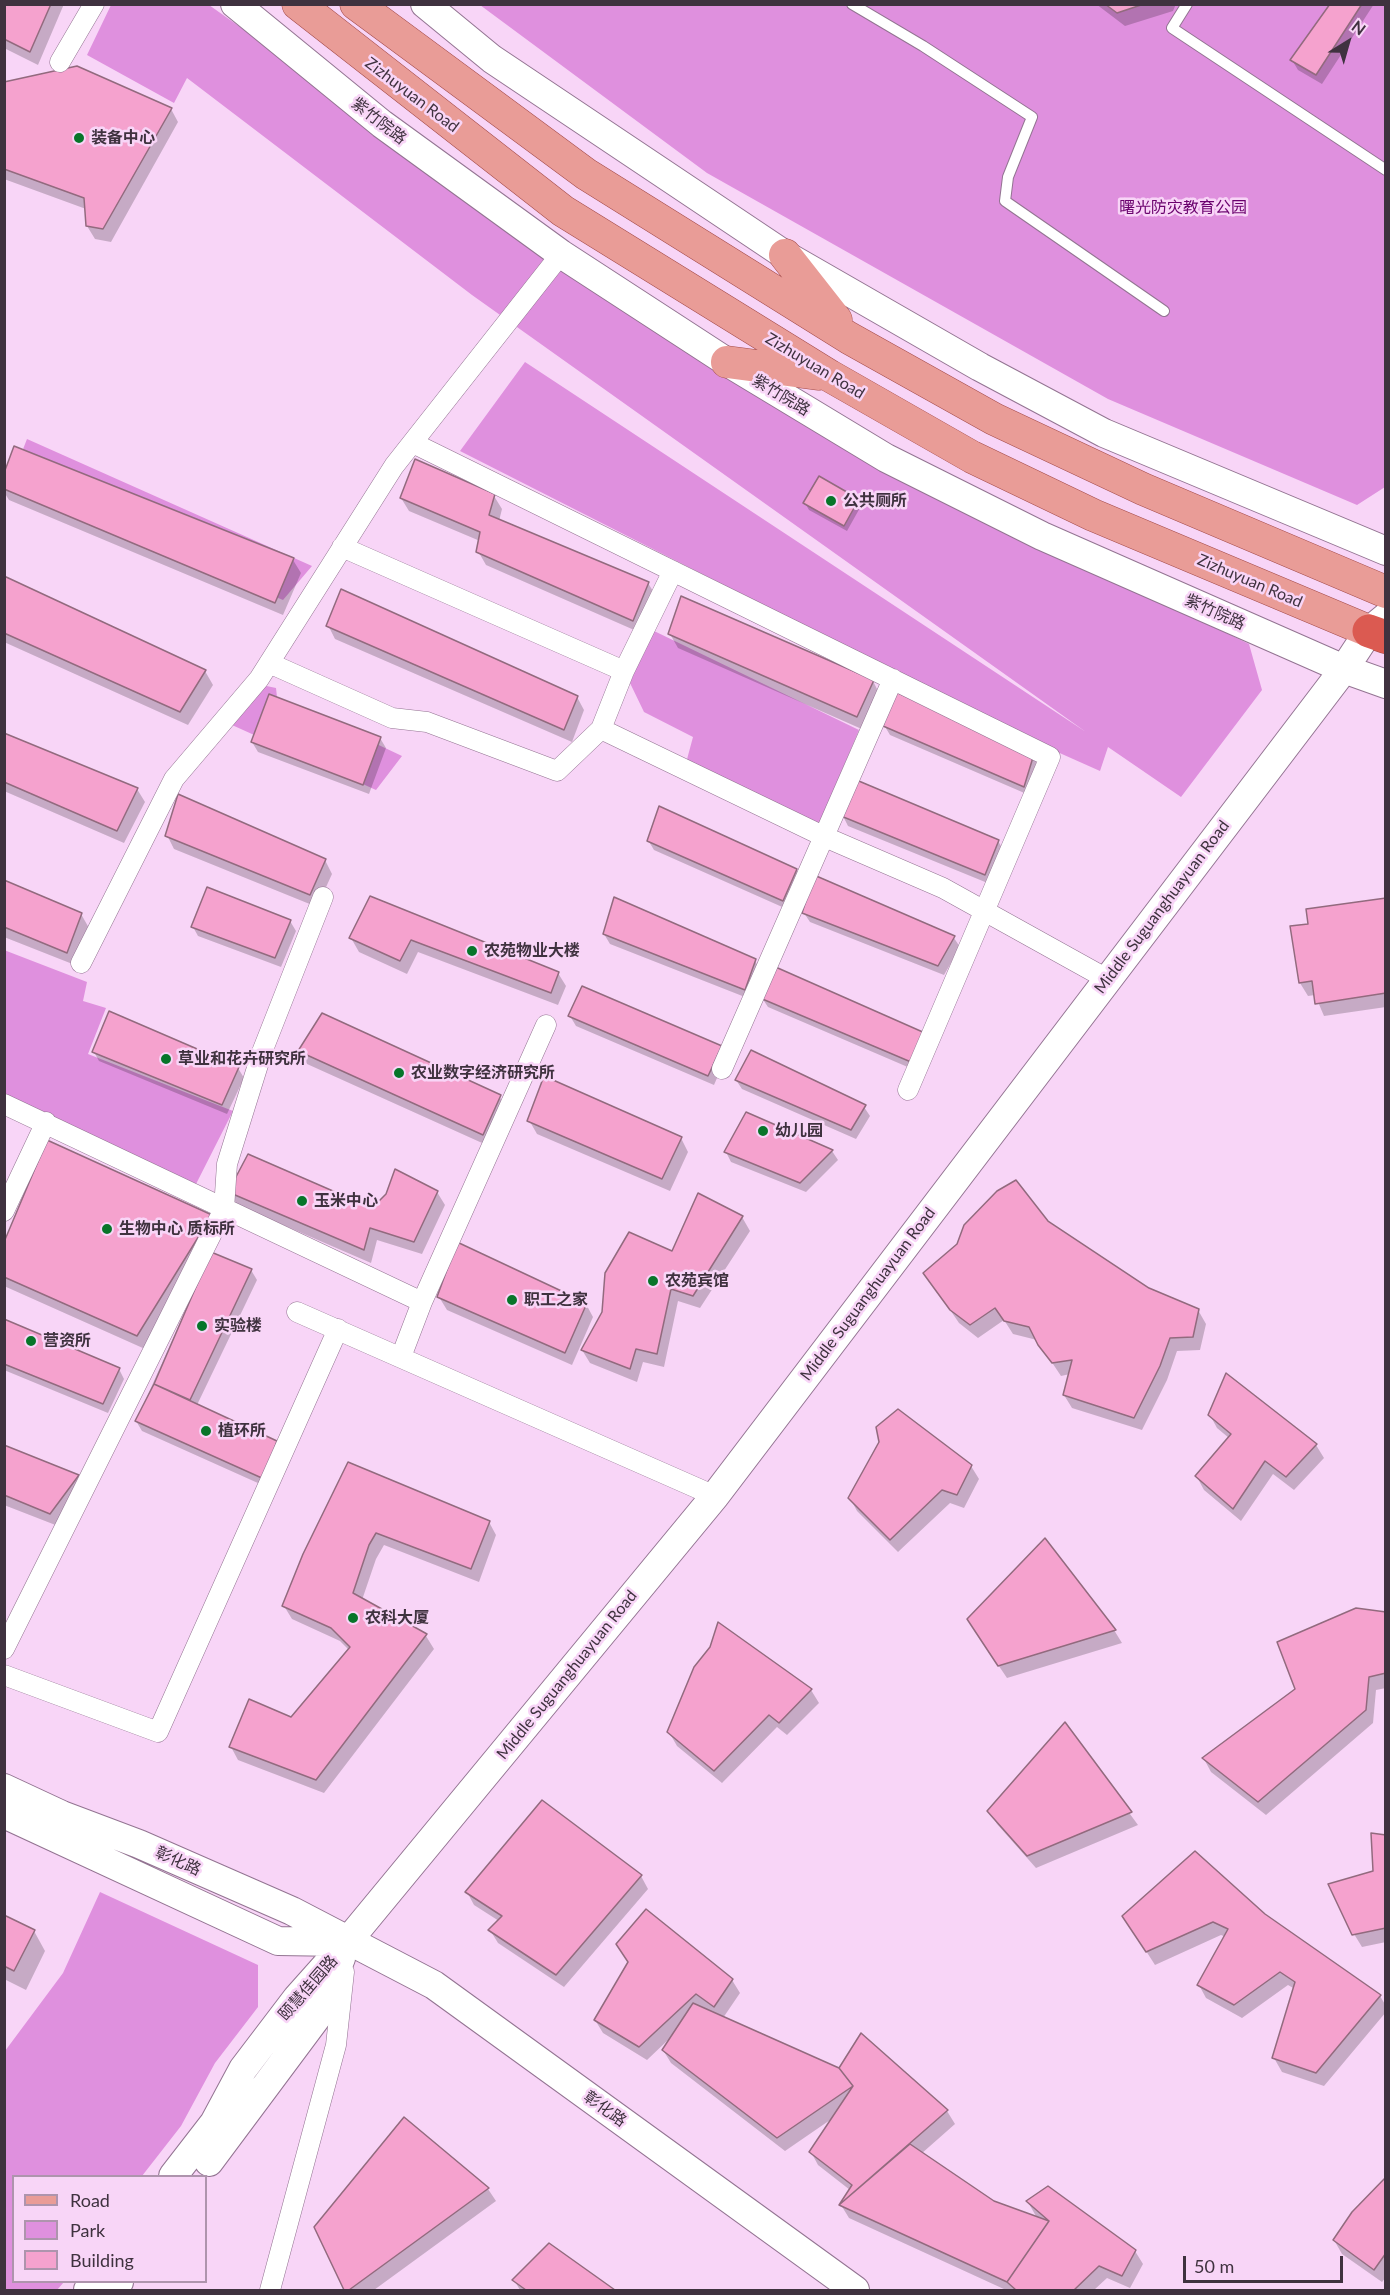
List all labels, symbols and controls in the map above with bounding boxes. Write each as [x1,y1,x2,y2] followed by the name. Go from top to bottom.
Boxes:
[1318,12,1378,72] north arrow
[1348,16,1370,39] text: N
[361,54,463,136] street label: Zizhuyuan Road
[348,94,410,148] street label: 紫竹院路
[91,128,155,148] place label: 装备中心
[72,131,86,145] marker: 装备中心
[1119,198,1247,218] park label: 曙光防灾教育公园
[762,329,868,403] street label: Zizhuyuan Road
[749,370,813,420] street label: 紫竹院路
[843,491,907,511] place label: 公共厕所
[824,494,838,508] marker: 公共厕所
[1195,550,1305,612] street label: Zizhuyuan Road
[1182,590,1248,634] street label: 紫竹院路
[1091,817,1233,997] street label: Middle Suguanghuayuan Road
[484,941,580,961] place label: 农苑物业大楼
[465,944,479,958] marker: 农苑物业大楼
[178,1049,306,1069] place label: 草业和花卉研究所
[159,1052,173,1066] marker: 草业和花卉研究所
[411,1063,555,1083] place label: 农业数字经济研究所
[392,1066,406,1080] marker: 农业数字经济研究所
[775,1121,823,1141] place label: 幼儿园
[756,1124,770,1138] marker: 幼儿园
[314,1191,378,1211] place label: 玉米中心
[295,1194,309,1208] marker: 玉米中心
[797,1204,939,1384] street label: Middle Suguanghuayuan Road
[119,1219,235,1239] place label: 生物中心 质标所
[100,1222,114,1236] marker: 生物中心 质标所
[665,1271,729,1291] place label: 农苑宾馆
[646,1274,660,1288] marker: 农苑宾馆
[524,1290,588,1310] place label: 职工之家
[505,1293,519,1307] marker: 职工之家
[214,1316,262,1336] place label: 实验楼
[195,1319,209,1333] marker: 实验楼
[43,1331,91,1351] place label: 营资所
[24,1334,38,1348] marker: 营资所
[218,1421,266,1441] place label: 植环所
[199,1424,213,1438] marker: 植环所
[493,1587,641,1763] street label: Middle Suguanghuayuan Road
[365,1608,429,1628] place label: 农科大厦
[346,1611,360,1625] marker: 农科大厦
[152,1842,204,1880] street label: 彰化路
[275,1952,341,2024] street label: 颐慧佳园路
[580,2087,630,2131] street label: 彰化路
[12,2175,207,2283] legend
[70,2189,110,2211] text: Road
[70,2219,105,2241] text: Park
[1186,2244,1346,2282] scale bar
[70,2249,134,2271] text: Building
[1194,2255,1234,2277] text: 50 m

